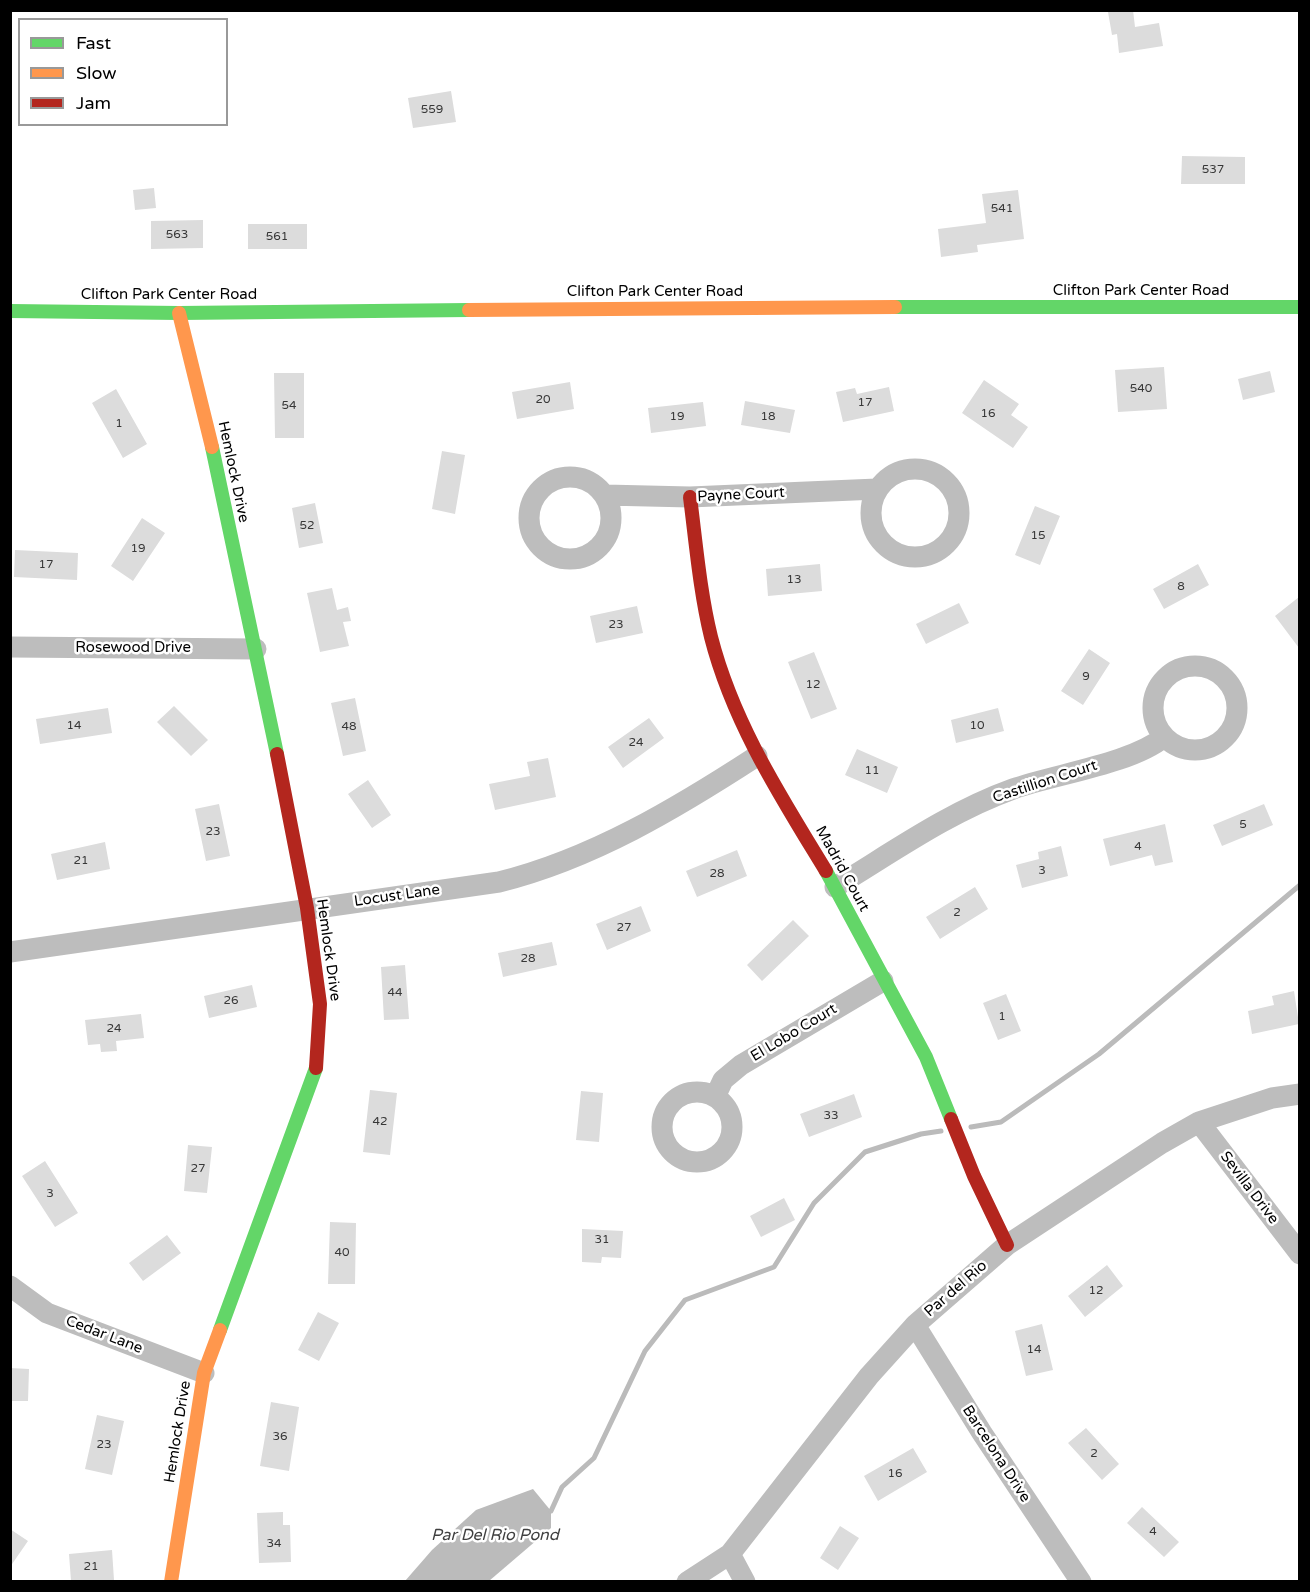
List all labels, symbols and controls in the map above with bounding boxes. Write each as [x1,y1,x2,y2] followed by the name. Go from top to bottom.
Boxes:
[18,18,228,126] legend
[76,32,111,54] text: Fast
[76,62,117,84] text: Slow
[76,92,111,114] text: Jam
[421,103,443,117] house number: 559
[1202,163,1224,177] house number: 537
[991,202,1013,216] house number: 541
[166,228,188,242] house number: 563
[266,230,288,244] house number: 561
[1053,282,1229,300] street label: Clifton Park Center Road
[567,283,743,301] street label: Clifton Park Center Road
[81,286,257,304] street label: Clifton Park Center Road
[1130,382,1152,396] house number: 540
[535,393,551,407] house number: 20
[857,396,873,410] house number: 17
[281,399,297,413] house number: 54
[980,407,996,421] house number: 16
[669,410,685,424] house number: 19
[760,410,776,424] house number: 18
[115,417,123,431] house number: 1
[213,420,253,524] street label: Hemlock Drive
[697,484,785,506] street label: Payne Court
[299,519,315,533] house number: 52
[1030,529,1046,543] house number: 15
[130,542,146,556] house number: 19
[38,558,54,572] house number: 17
[786,573,802,587] house number: 13
[1177,580,1185,594] house number: 8
[608,618,624,632] house number: 23
[75,639,191,657] street label: Rosewood Drive
[1082,670,1090,684] house number: 9
[805,678,821,692] house number: 12
[66,719,82,733] house number: 14
[969,719,985,733] house number: 10
[341,720,357,734] house number: 48
[628,736,644,750] house number: 24
[991,757,1099,807] street label: Castillion Court
[864,764,880,778] house number: 11
[1239,818,1247,832] house number: 5
[811,823,873,915] street label: Madrid Court
[205,825,221,839] house number: 23
[1134,840,1142,854] house number: 4
[73,854,89,868] house number: 21
[1038,864,1046,878] house number: 3
[709,867,725,881] house number: 28
[353,881,441,911] street label: Locust Lane
[312,898,344,1002] street label: Hemlock Drive
[953,906,961,920] house number: 2
[616,921,632,935] house number: 27
[520,952,536,966] house number: 28
[387,986,403,1000] house number: 44
[223,994,239,1008] house number: 26
[748,1000,840,1066] street label: El Lobo Court
[998,1010,1006,1024] house number: 1
[106,1022,122,1036] house number: 24
[823,1109,839,1123] house number: 33
[372,1115,388,1129] house number: 42
[1216,1148,1282,1228] street label: Sevilla Drive
[190,1162,206,1176] house number: 27
[46,1187,54,1201] house number: 3
[594,1233,610,1247] house number: 31
[334,1246,350,1260] house number: 40
[921,1257,991,1321] street label: Par del Rio
[1088,1284,1104,1298] house number: 12
[63,1312,145,1358] street label: Cedar Lane
[1026,1343,1042,1357] house number: 14
[161,1380,195,1484] street label: Hemlock Drive
[958,1402,1034,1506] street label: Barcelona Drive
[272,1430,288,1444] house number: 36
[96,1438,112,1452] house number: 23
[1090,1447,1098,1461] house number: 2
[887,1467,903,1481] house number: 16
[1149,1525,1157,1539] house number: 4
[431,1526,559,1546] water label: Par Del Rio Pond
[266,1537,282,1551] house number: 34
[83,1560,99,1574] house number: 21

